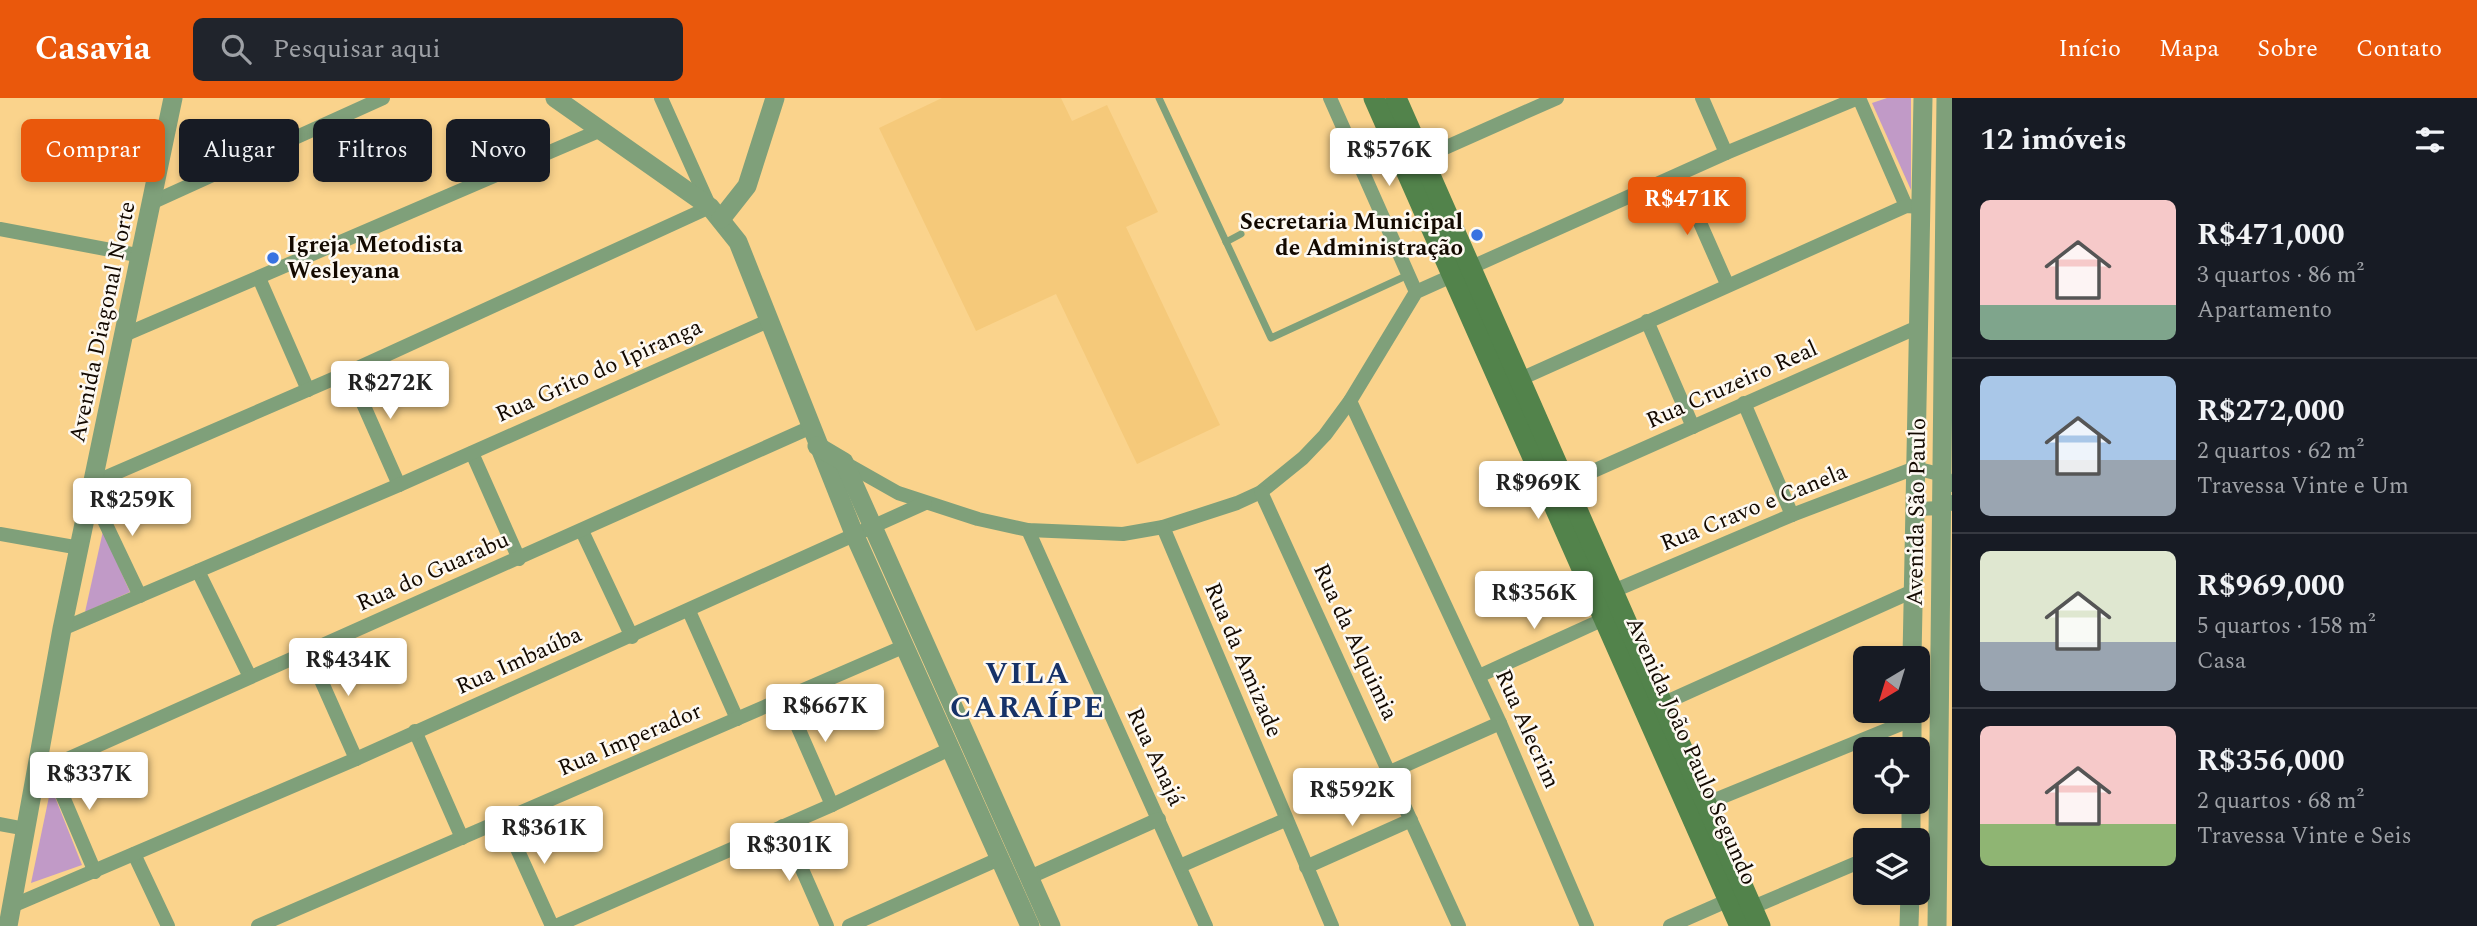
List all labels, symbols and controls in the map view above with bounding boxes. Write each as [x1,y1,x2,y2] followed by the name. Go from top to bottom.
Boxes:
[193,18,683,81] search box
[35,24,151,74] text: Casavia
[273,29,441,69] text: Pesquisar aqui
[217,30,255,68] icon: search
[2058,31,2121,67] text: Início
[2159,31,2219,67] text: Mapa
[2257,31,2318,67] text: Sobre
[2356,31,2442,67] text: Contato
[1980,117,2127,163] text: 12 imóveis
[21,119,165,182] chip: Comprar
[179,119,299,182] chip: Alugar
[313,119,432,182] chip: Filtros
[446,119,550,182] chip: Novo
[2411,121,2449,159] icon: filters
[1332,129,1446,188] pin: R$576K
[1346,133,1432,168] text: R$576K
[1630,178,1744,237] pin: R$471K
[1644,182,1730,217] text: R$471K
[60,198,146,446] street label: Avenida Diagonal Norte
[1240,205,1463,266] place label: Secretaria Municipal de Administração
[2197,212,2345,258] text: R$471,000
[1469,227,1485,243] marker: Secretaria Municipal de Administração
[287,228,463,289] place label: Igreja Metodista Wesleyana
[2036,228,2120,312] icon: home
[265,250,281,266] marker: Igreja Metodista Wesleyana
[2197,258,2364,293] text: 3 quartos · 86 m²
[2197,293,2332,328] text: Apartamento
[490,310,708,432] street label: Rua Grito do Ipiranga
[1641,331,1823,439] street label: Rua Cruzeiro Real
[333,362,447,421] pin: R$272K
[347,366,433,401] text: R$272K
[2197,388,2345,434] text: R$272,000
[2036,404,2120,488] icon: home
[1898,417,1936,607] street label: Avenida São Paulo
[2197,434,2364,469] text: 2 quartos · 62 m²
[1655,455,1853,561] street label: Rua Cravo e Canela
[1481,462,1595,521] pin: R$969K
[1495,466,1581,501] text: R$969K
[2197,469,2409,504] text: Travessa Vinte e Um
[75,478,189,538] pin: R$259K
[89,483,175,518] text: R$259K
[351,523,515,621] street label: Rua do Guarabu
[1303,558,1407,726] street label: Rua da Alquimia
[2197,563,2345,609] text: R$969,000
[1477,572,1591,631] pin: R$356K
[1491,576,1577,611] text: R$356K
[1195,577,1291,743] street label: Rua da Amizade
[2036,579,2120,663] icon: home
[2197,609,2375,644] text: 5 quartos · 158 m²
[1616,611,1766,891] street label: Avenida João Paulo Segundo
[450,618,588,704] street label: Rua Imbaúba
[291,638,405,698] pin: R$434K
[305,643,391,678] text: R$434K
[2197,644,2246,679] text: Casa
[1853,646,1930,723] north arrow
[1853,646,1930,905] map controls
[950,651,1106,731] district label: VILA CARAÍPE
[1485,664,1569,794] street label: Rua Alecrim
[768,684,882,744] pin: R$667K
[782,689,868,724] text: R$667K
[553,694,707,786] street label: Rua Imperador
[1117,702,1193,812] street label: Rua Anajá
[1853,737,1930,814] button: locate
[2197,738,2345,784] text: R$356,000
[32,752,146,812] pin: R$337K
[2036,754,2120,838] icon: home
[46,757,132,792] text: R$337K
[1295,768,1409,828] pin: R$592K
[1309,773,1395,808] text: R$592K
[2197,784,2364,819] text: 2 quartos · 68 m²
[487,806,601,866] pin: R$361K
[501,811,587,846] text: R$361K
[2197,819,2412,854] text: Travessa Vinte e Seis
[732,824,846,883] pin: R$301K
[746,828,832,863] text: R$301K
[1853,828,1930,905] button: layers

